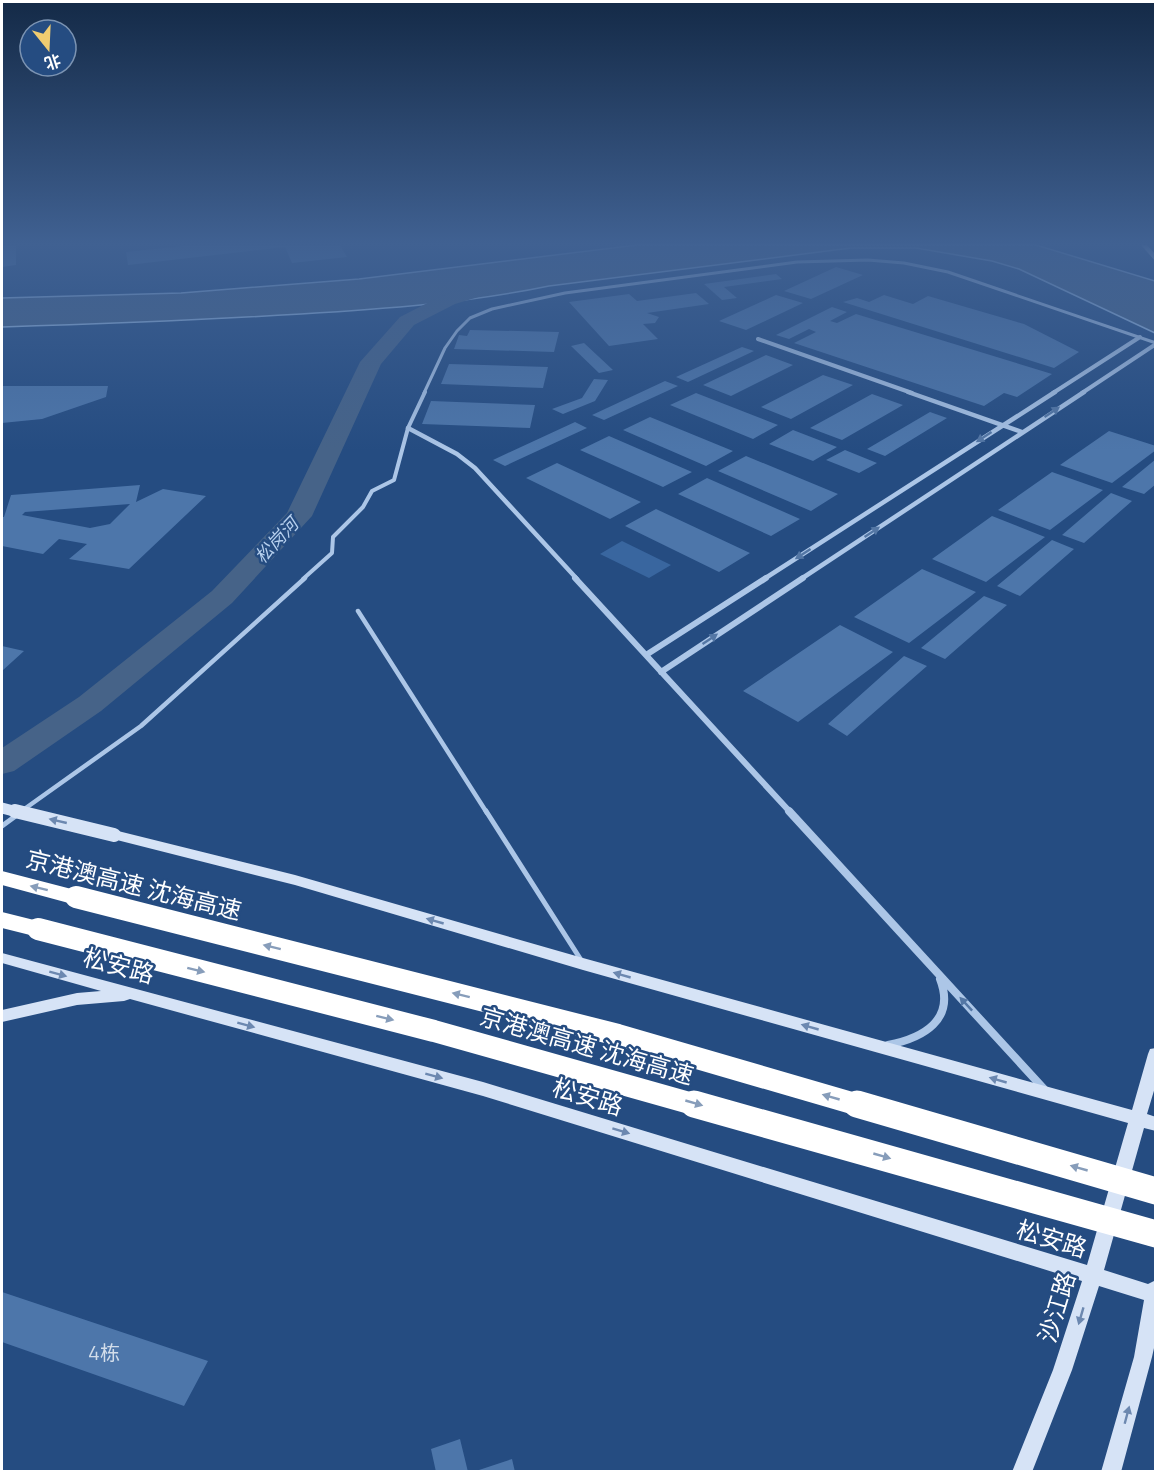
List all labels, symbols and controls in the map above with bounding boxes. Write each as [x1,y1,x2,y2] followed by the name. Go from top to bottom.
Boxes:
[18,18,78,78] north arrow
[42,49,64,75] text: 北
[1044,406,1060,418] one-way arrow
[977,431,993,443] one-way arrow
[249,510,305,568] water label: 松岗河
[864,526,881,537] one-way arrow
[795,548,811,559] one-way arrow
[702,634,718,645] one-way arrow
[48,816,67,826] one-way arrow
[23,841,245,927] street label: 京港澳高速 沈海高速
[30,882,48,892] one-way arrow
[426,916,444,925] one-way arrow
[80,940,158,990] street label: 松安路
[263,942,281,951] one-way arrow
[187,965,205,975] one-way arrow
[49,969,67,979] one-way arrow
[613,970,631,979] one-way arrow
[452,990,470,999] one-way arrow
[959,997,973,1012] one-way arrow
[476,999,698,1091] street label: 京港澳高速 沈海高速
[376,1014,394,1024] one-way arrow
[237,1020,255,1030] one-way arrow
[801,1022,819,1032] one-way arrow
[549,1070,627,1122] street label: 松安路
[425,1071,444,1081] one-way arrow
[989,1075,1007,1084] one-way arrow
[822,1092,840,1101] one-way arrow
[686,1099,704,1108] one-way arrow
[612,1127,630,1136] one-way arrow
[873,1151,891,1161] one-way arrow
[1070,1163,1088,1173] one-way arrow
[1013,1212,1091,1264] street label: 松安路
[1030,1268,1082,1346] street label: 沙江路
[1075,1307,1085,1325] one-way arrow
[88,1339,120,1366] house number: 4栋
[1123,1406,1132,1424] one-way arrow

